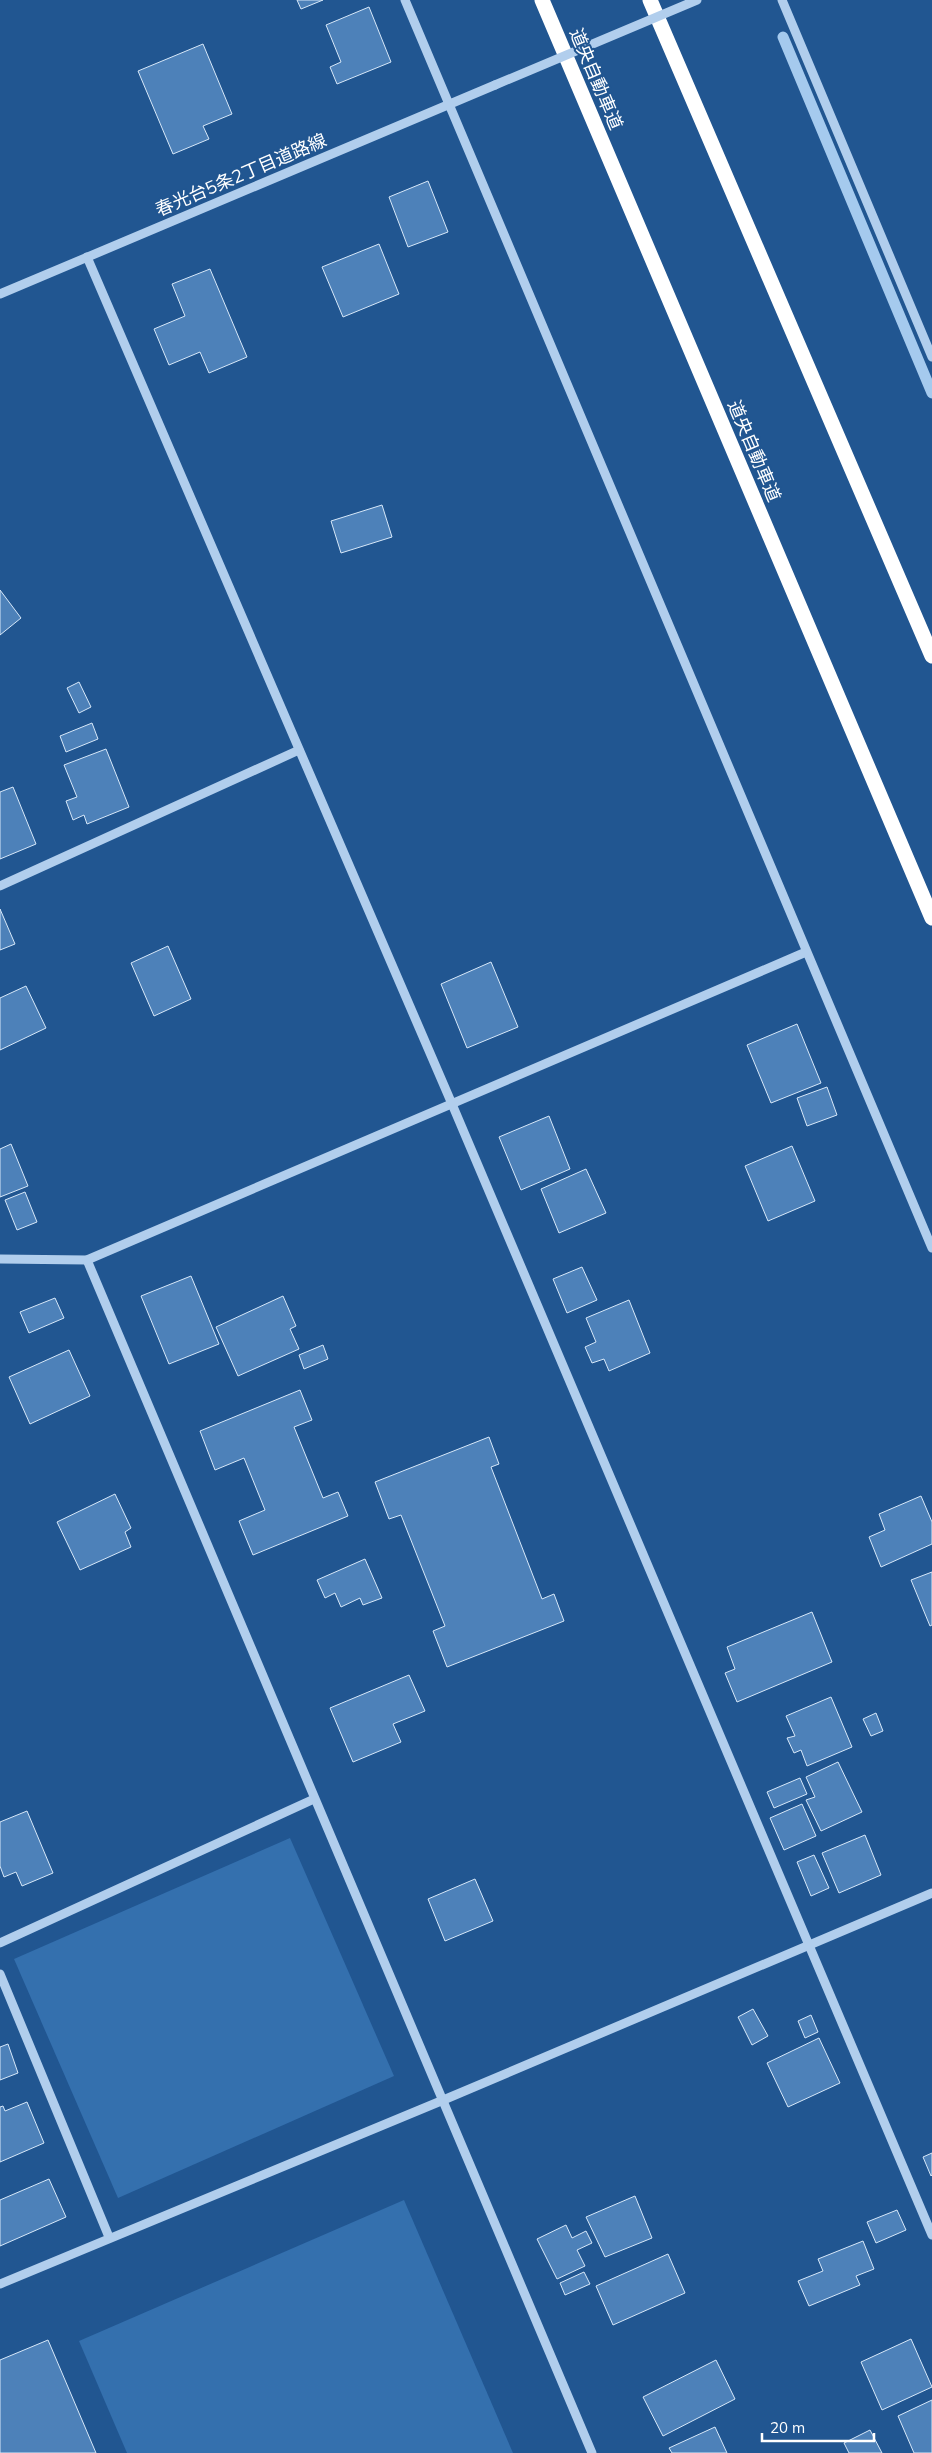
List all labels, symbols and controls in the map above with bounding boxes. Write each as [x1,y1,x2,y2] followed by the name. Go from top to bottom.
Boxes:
[565,25,628,133] street label: 道央自動車道
[152,128,330,221] street label: 春光台5条2丁目道路線
[723,397,786,505] street label: 道央自動車道
[762,2410,874,2442] scale bar
[770,2418,805,2437] text: 20 m

